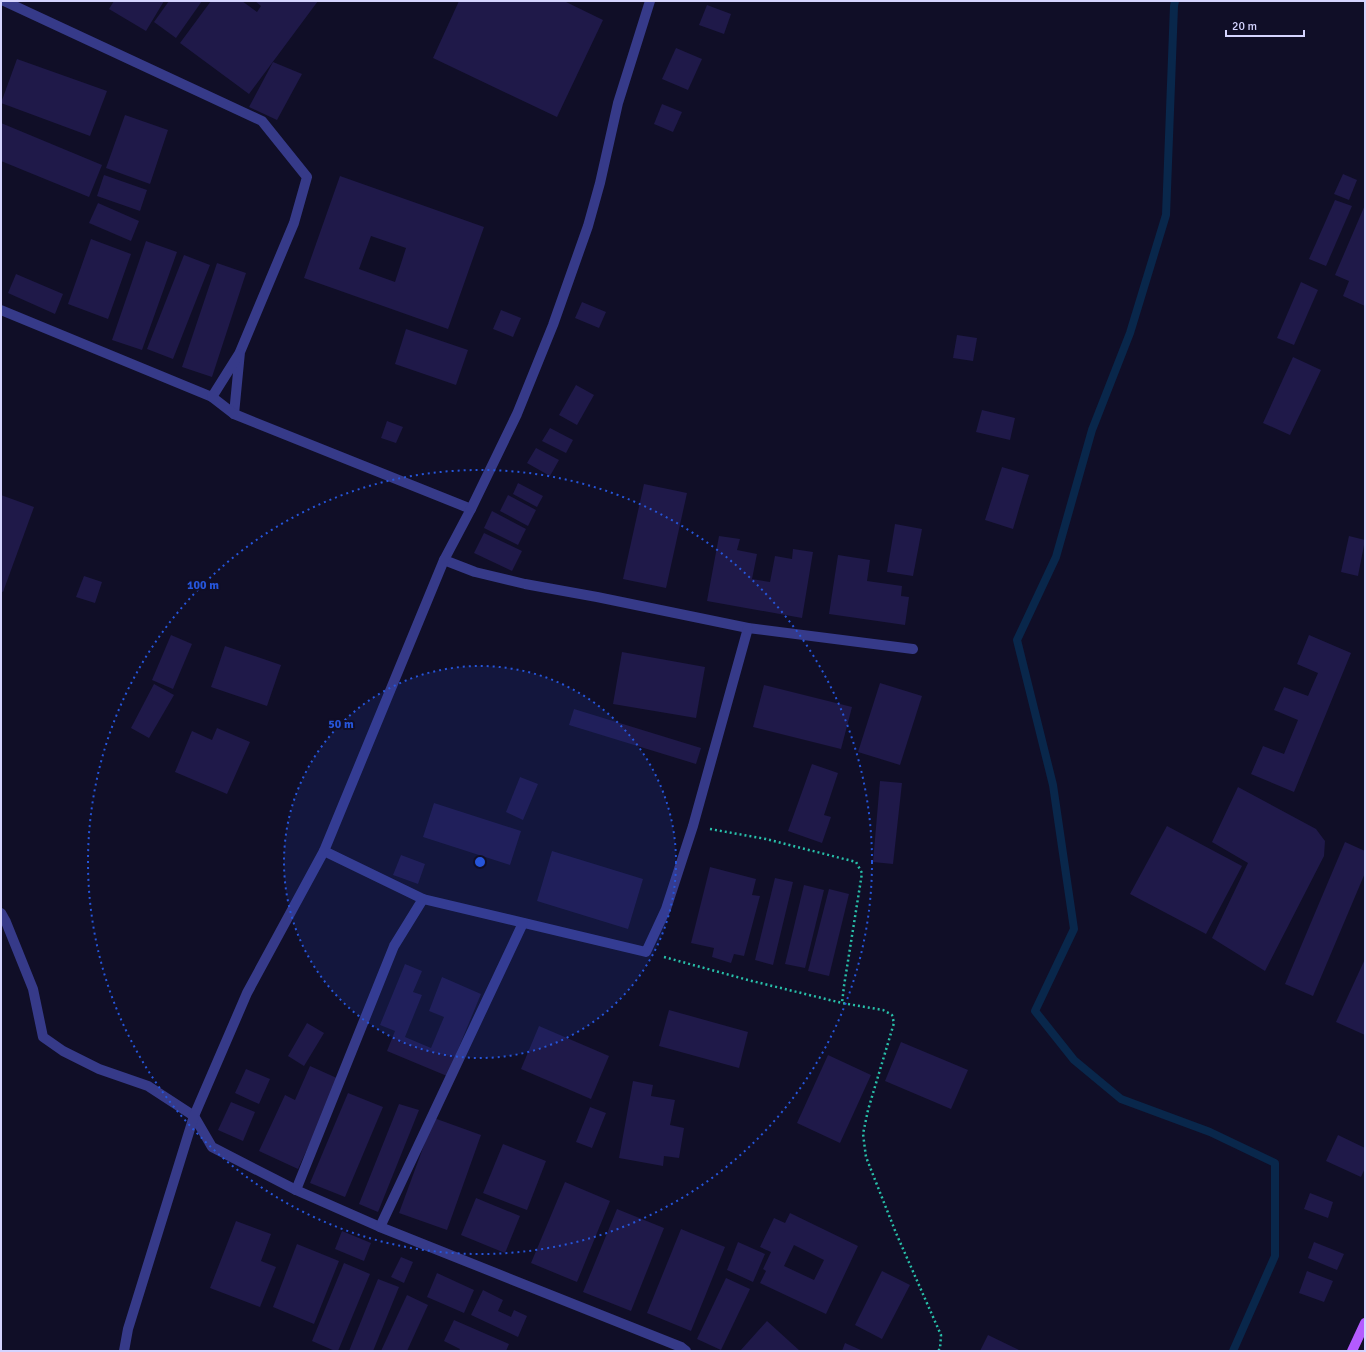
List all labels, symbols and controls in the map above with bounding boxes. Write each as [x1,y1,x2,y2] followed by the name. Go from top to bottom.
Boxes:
[1226,12,1304,38] scale bar
[1232,19,1257,34] text: 20 m
[187,578,219,593] text: 100 m
[328,717,354,732] text: 50 m
[473,855,487,869] centre of rings

